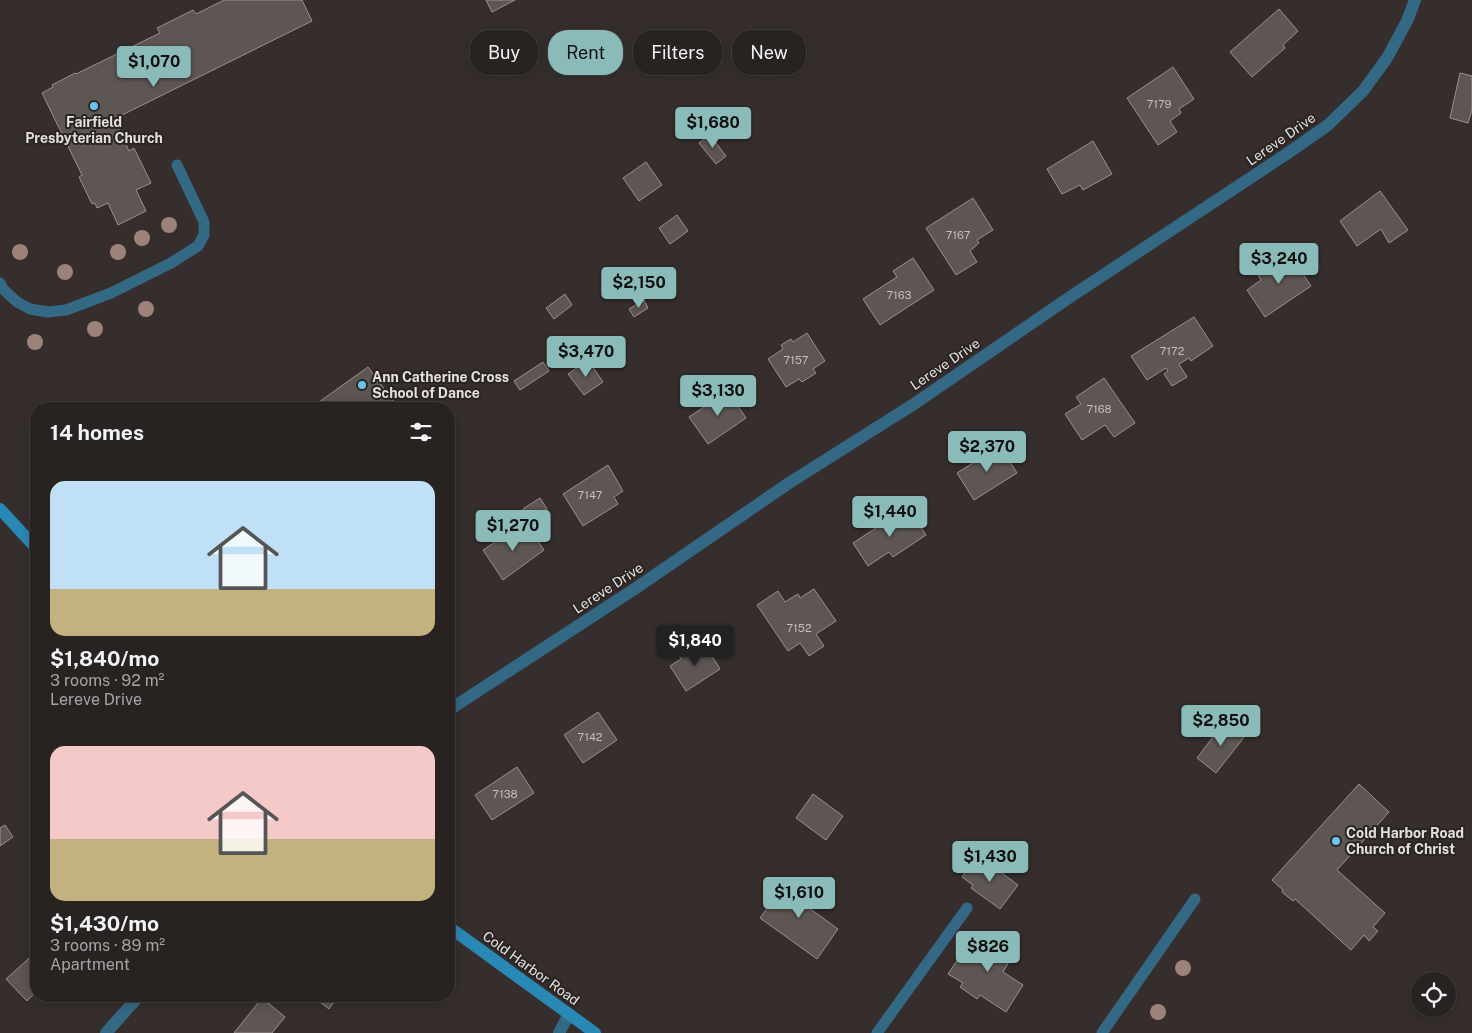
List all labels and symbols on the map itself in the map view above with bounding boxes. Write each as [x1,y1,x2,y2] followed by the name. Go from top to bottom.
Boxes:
[113,46,195,88] pin: $1,070
[1147,98,1171,110] house number: 7179
[88,100,100,112] marker: Fairfield Presbyterian Church
[672,106,754,149] pin: $1,680
[1243,109,1319,169] street label: Lereve Drive
[25,114,163,146] place label: Fairfield Presbyterian Church
[946,229,971,241] house number: 7167
[1238,242,1320,285] pin: $3,240
[598,266,680,309] pin: $2,150
[886,289,912,301] house number: 7163
[907,335,983,393] street label: Lereve Drive
[545,336,627,378] pin: $3,470
[1160,345,1185,357] house number: 7172
[784,354,809,366] house number: 7157
[372,369,509,401] place label: Ann Catherine Cross School of Dance
[677,374,759,417] pin: $3,130
[356,379,368,391] marker: Ann Catherine Cross School of Dance
[1086,403,1112,415] house number: 7168
[946,430,1028,473] pin: $2,370
[578,489,603,501] house number: 7147
[849,496,931,538] pin: $1,440
[472,510,554,552] pin: $1,270
[570,559,646,617] street label: Lereve Drive
[787,622,812,634] house number: 7152
[654,624,736,667] pin: $1,840
[1180,704,1262,747] pin: $2,850
[578,731,603,743] house number: 7142
[492,788,518,800] house number: 7138
[1346,825,1464,857] place label: Cold Harbor Road Church of Christ
[1330,835,1342,847] marker: Cold Harbor Road Church of Christ
[949,840,1031,883] pin: $1,430
[758,876,840,919] pin: $1,610
[480,928,582,1008] street label: Cold Harbor Road
[958,930,1018,973] pin: $826

